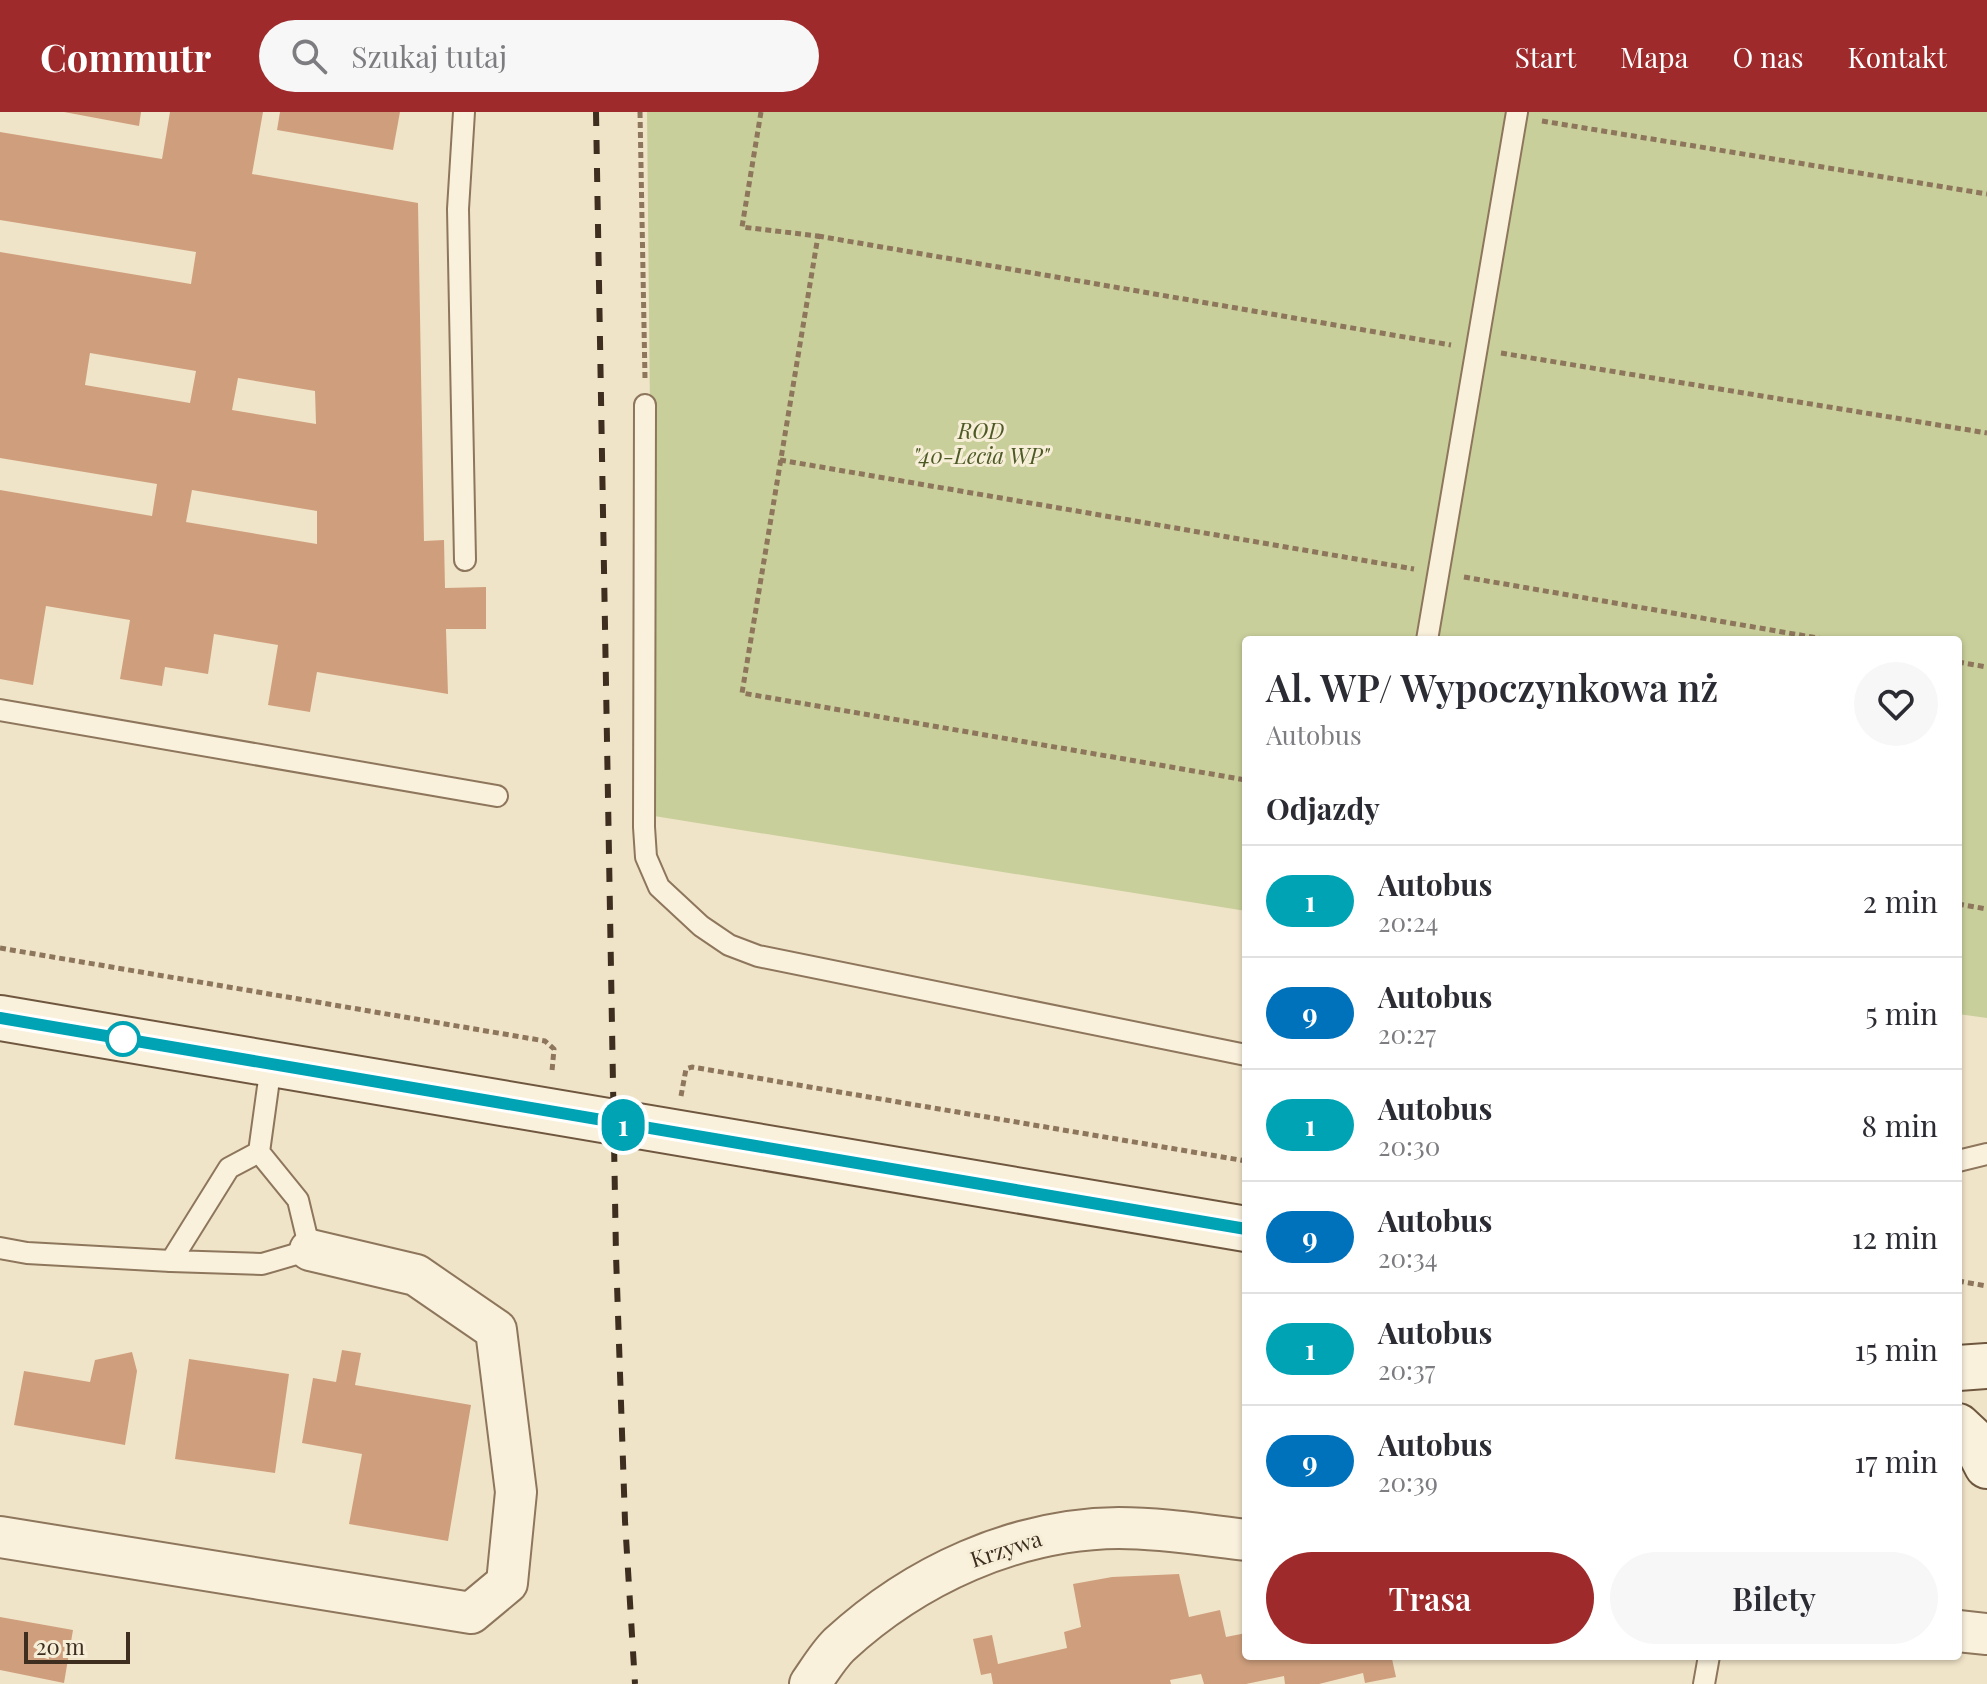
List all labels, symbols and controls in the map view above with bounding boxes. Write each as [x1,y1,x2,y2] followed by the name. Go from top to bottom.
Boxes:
[259,20,819,92] search box
[40,31,211,82] text: Commutr
[287,34,331,78] icon: search
[351,36,507,76] text: Szukaj tutaj
[1515,38,1576,75] text: Start
[1620,38,1689,75] text: Mapa
[1733,38,1803,75] text: O nas
[1847,38,1947,75] text: Kontakt
[913,415,1050,470] park label: ROD "40-Lecia WP"
[1266,661,1718,712] text: Al. WP/ Wypoczynkowa nż
[1854,662,1938,746] button: heart
[1266,717,1362,752] text: Autobus
[1266,788,1380,828] text: Odjazdy
[1378,864,1492,904] text: Autobus
[1863,881,1938,921] text: 2 min
[1305,882,1315,919] text: 1
[1378,904,1438,939] text: 20:24
[1378,976,1492,1016] text: Autobus
[1865,993,1938,1033] text: 5 min
[1302,994,1318,1031] text: 9
[1378,1016,1436,1051] text: 20:27
[106,1022,140,1056] unlabelled marker
[1378,1088,1492,1128] text: Autobus
[597,1099,649,1151] line badge: 1
[1862,1105,1938,1145] text: 8 min
[618,1106,628,1143] text: 1
[1305,1106,1315,1143] text: 1
[1378,1128,1440,1163] text: 20:30
[1378,1200,1492,1240] text: Autobus
[1852,1217,1938,1257] text: 12 min
[1302,1218,1318,1255] text: 9
[1378,1240,1438,1275] text: 20:34
[1378,1312,1492,1352] text: Autobus
[1854,1329,1938,1369] text: 15 min
[1305,1330,1315,1367] text: 1
[1378,1352,1435,1387] text: 20:37
[1378,1424,1492,1464] text: Autobus
[1854,1441,1938,1481] text: 17 min
[1302,1442,1318,1479] text: 9
[1378,1464,1438,1499] text: 20:39
[966,1522,1045,1574] street label: Krzywa
[1266,1552,1594,1644] button: Trasa
[1610,1552,1938,1644] button: Bilety
[24,1628,130,1664] scale bar
[36,1631,85,1661] text: 20 m

